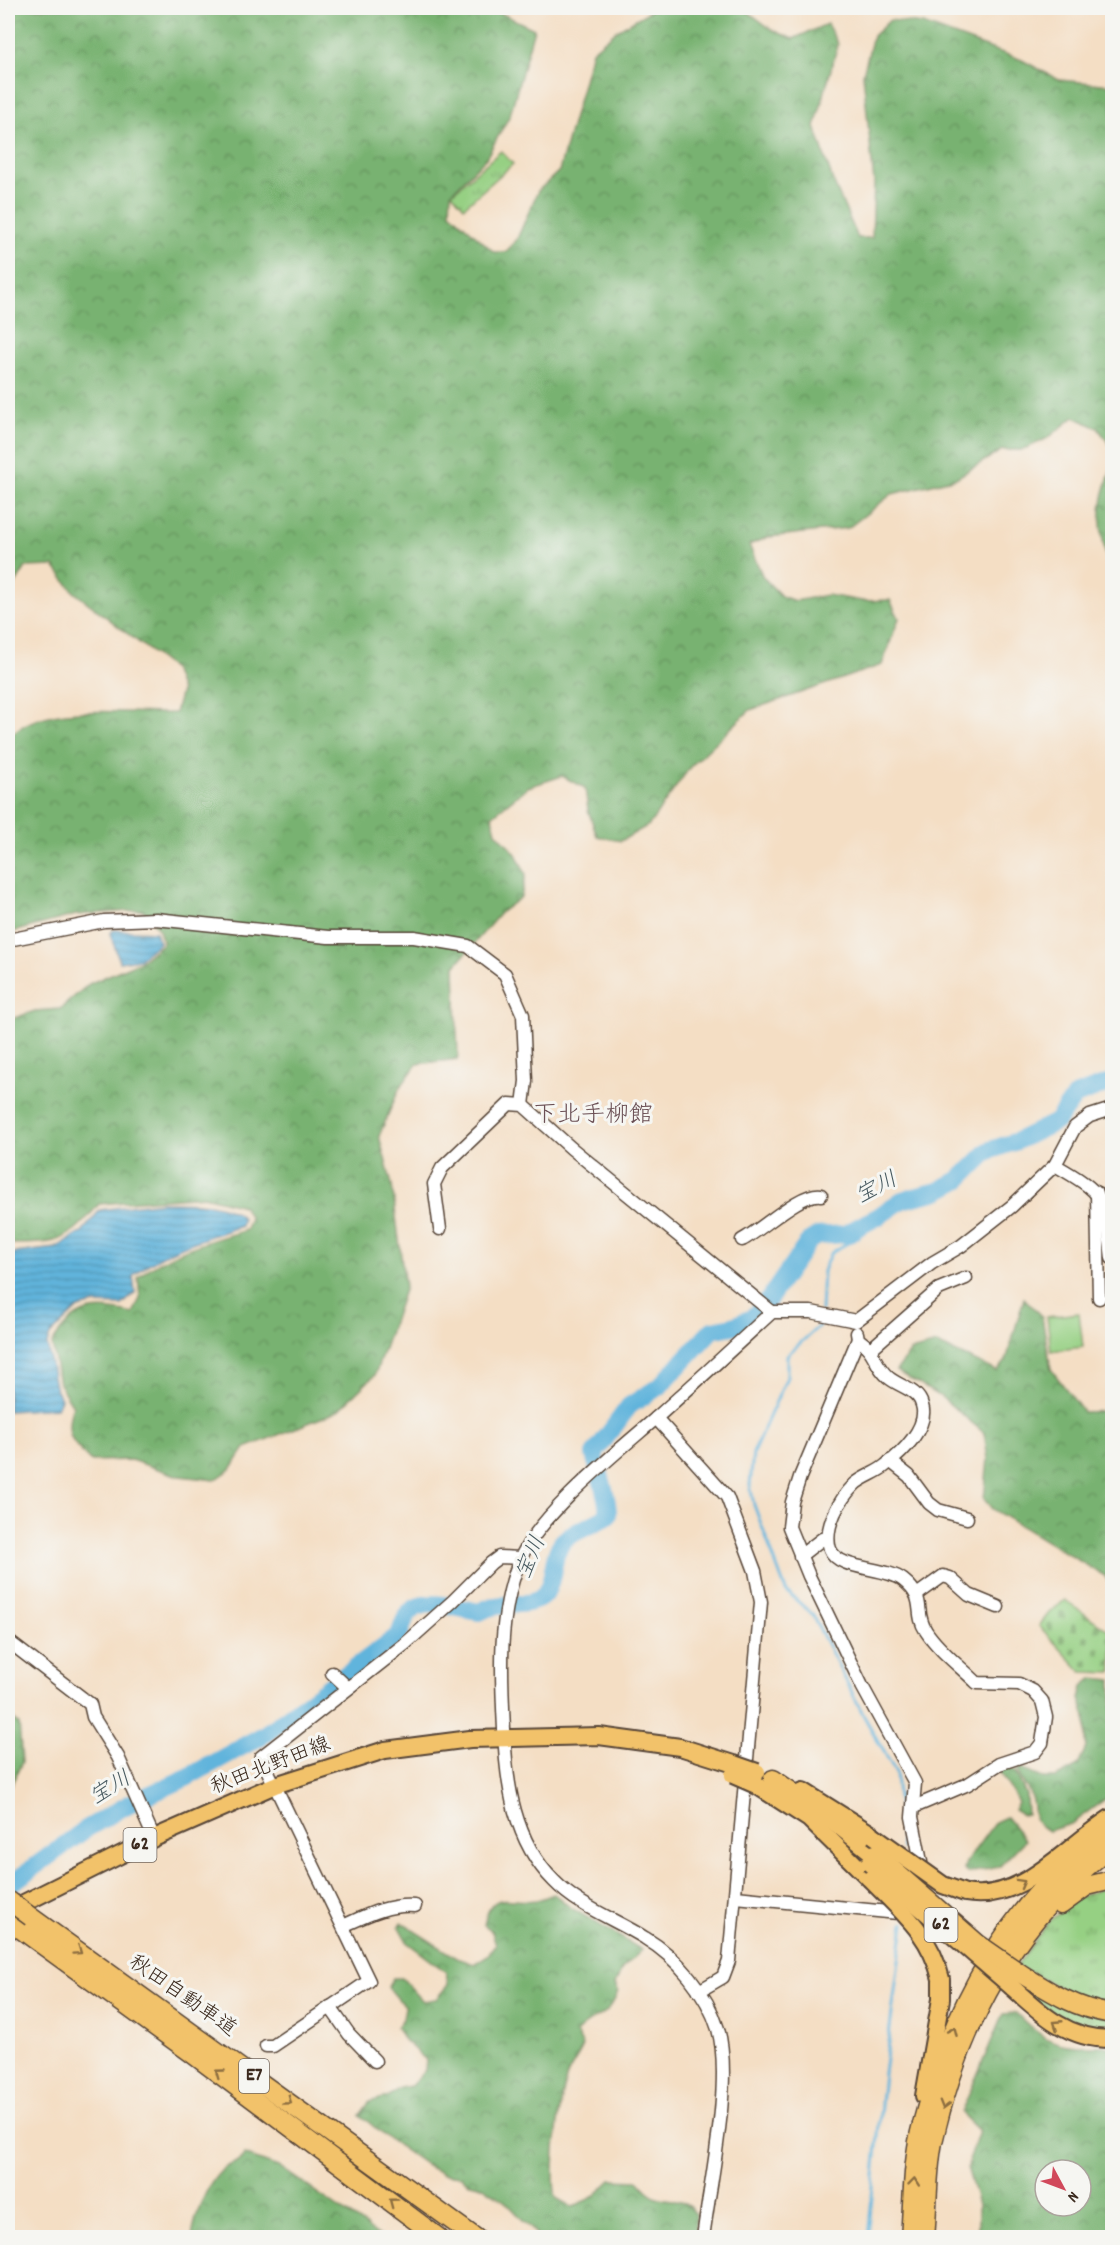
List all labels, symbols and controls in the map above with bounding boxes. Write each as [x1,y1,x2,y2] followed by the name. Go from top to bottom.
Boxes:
[533,1099,653,1133] district label: 下北手柳館
[850,1165,904,1213] water label: 宝川
[509,1532,555,1584] water label: 宝川
[207,1730,335,1804] street label: 秋田北野田線
[84,1764,138,1814] water label: 宝川
[124,1828,156,1862] road number: 62
[1015,1879,1025,1890] one-way arrow
[924,1908,958,1942] road number: 62
[72,1944,83,1955] one-way arrow
[122,1949,242,2045] street label: 秋田自動車道
[1053,2020,1064,2031] one-way arrow
[945,2027,957,2038] one-way arrow
[239,2059,269,2093] road number: E7
[215,2069,226,2080] one-way arrow
[282,2094,293,2105] one-way arrow
[939,2099,951,2110] one-way arrow
[1033,2158,1093,2218] north arrow
[907,2177,920,2187] one-way arrow
[1061,2186,1084,2207] text: N
[389,2198,400,2209] one-way arrow

